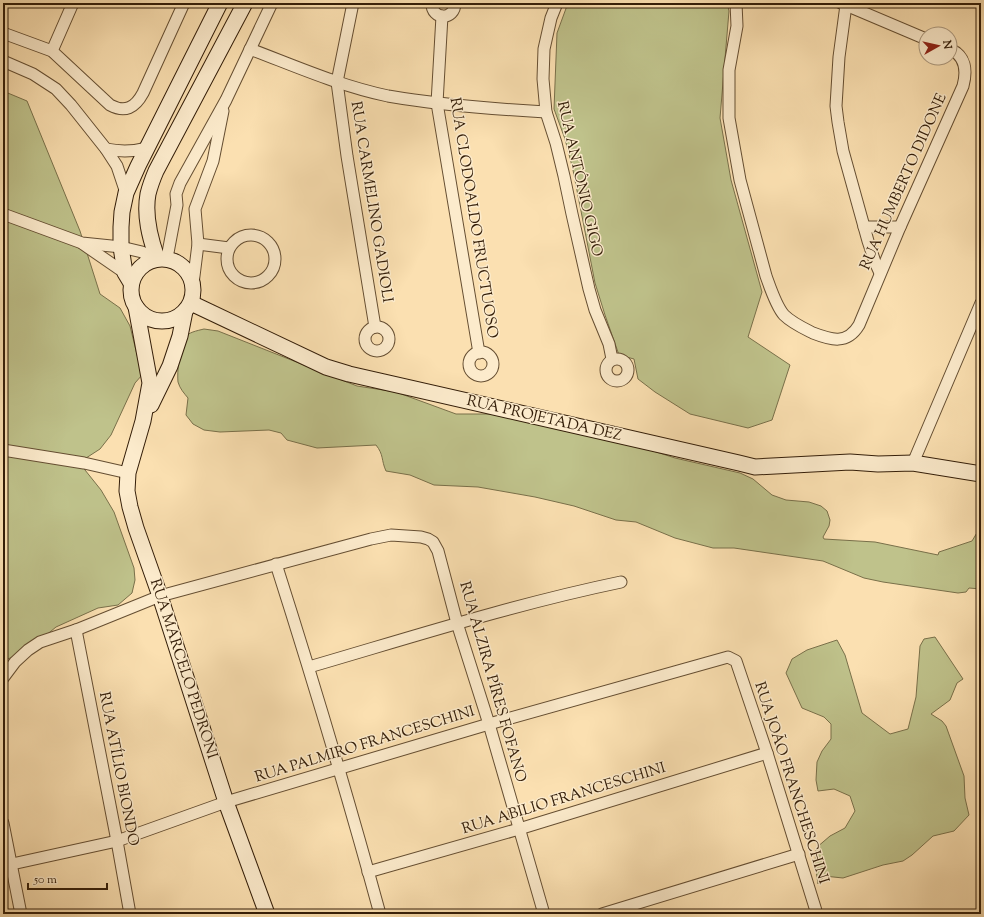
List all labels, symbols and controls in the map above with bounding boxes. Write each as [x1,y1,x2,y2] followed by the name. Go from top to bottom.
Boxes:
[918,26,958,66] north arrow
[938,38,955,50] text: N
[856,90,952,274] street label: RUA HUMBERTO DIDONE
[444,96,502,340] street label: RUA CLODOALDO FRUCTUOSO
[551,99,608,259] street label: RUA ANTÔNIO GIGO
[345,100,397,304] street label: RUA CARMELINO GADIOLI
[464,391,624,447] street label: RUA PROJETADA DEZ
[144,576,222,762] street label: RUA MARCELO PEDRONI
[453,579,532,785] street label: RUA ALZIRA PÍRES FOFANO
[748,679,835,887] street label: RUA JOÃO FRANCHESCHINI
[93,690,144,848] street label: RUA ATÍLIO BIONDO
[252,701,478,789] street label: RUA PALMIRO FRANCESCHINI
[459,758,669,840] street label: RUA ABILIO FRANCESCHINI
[28,865,107,891] scale bar
[33,871,57,889] text: 50 m

